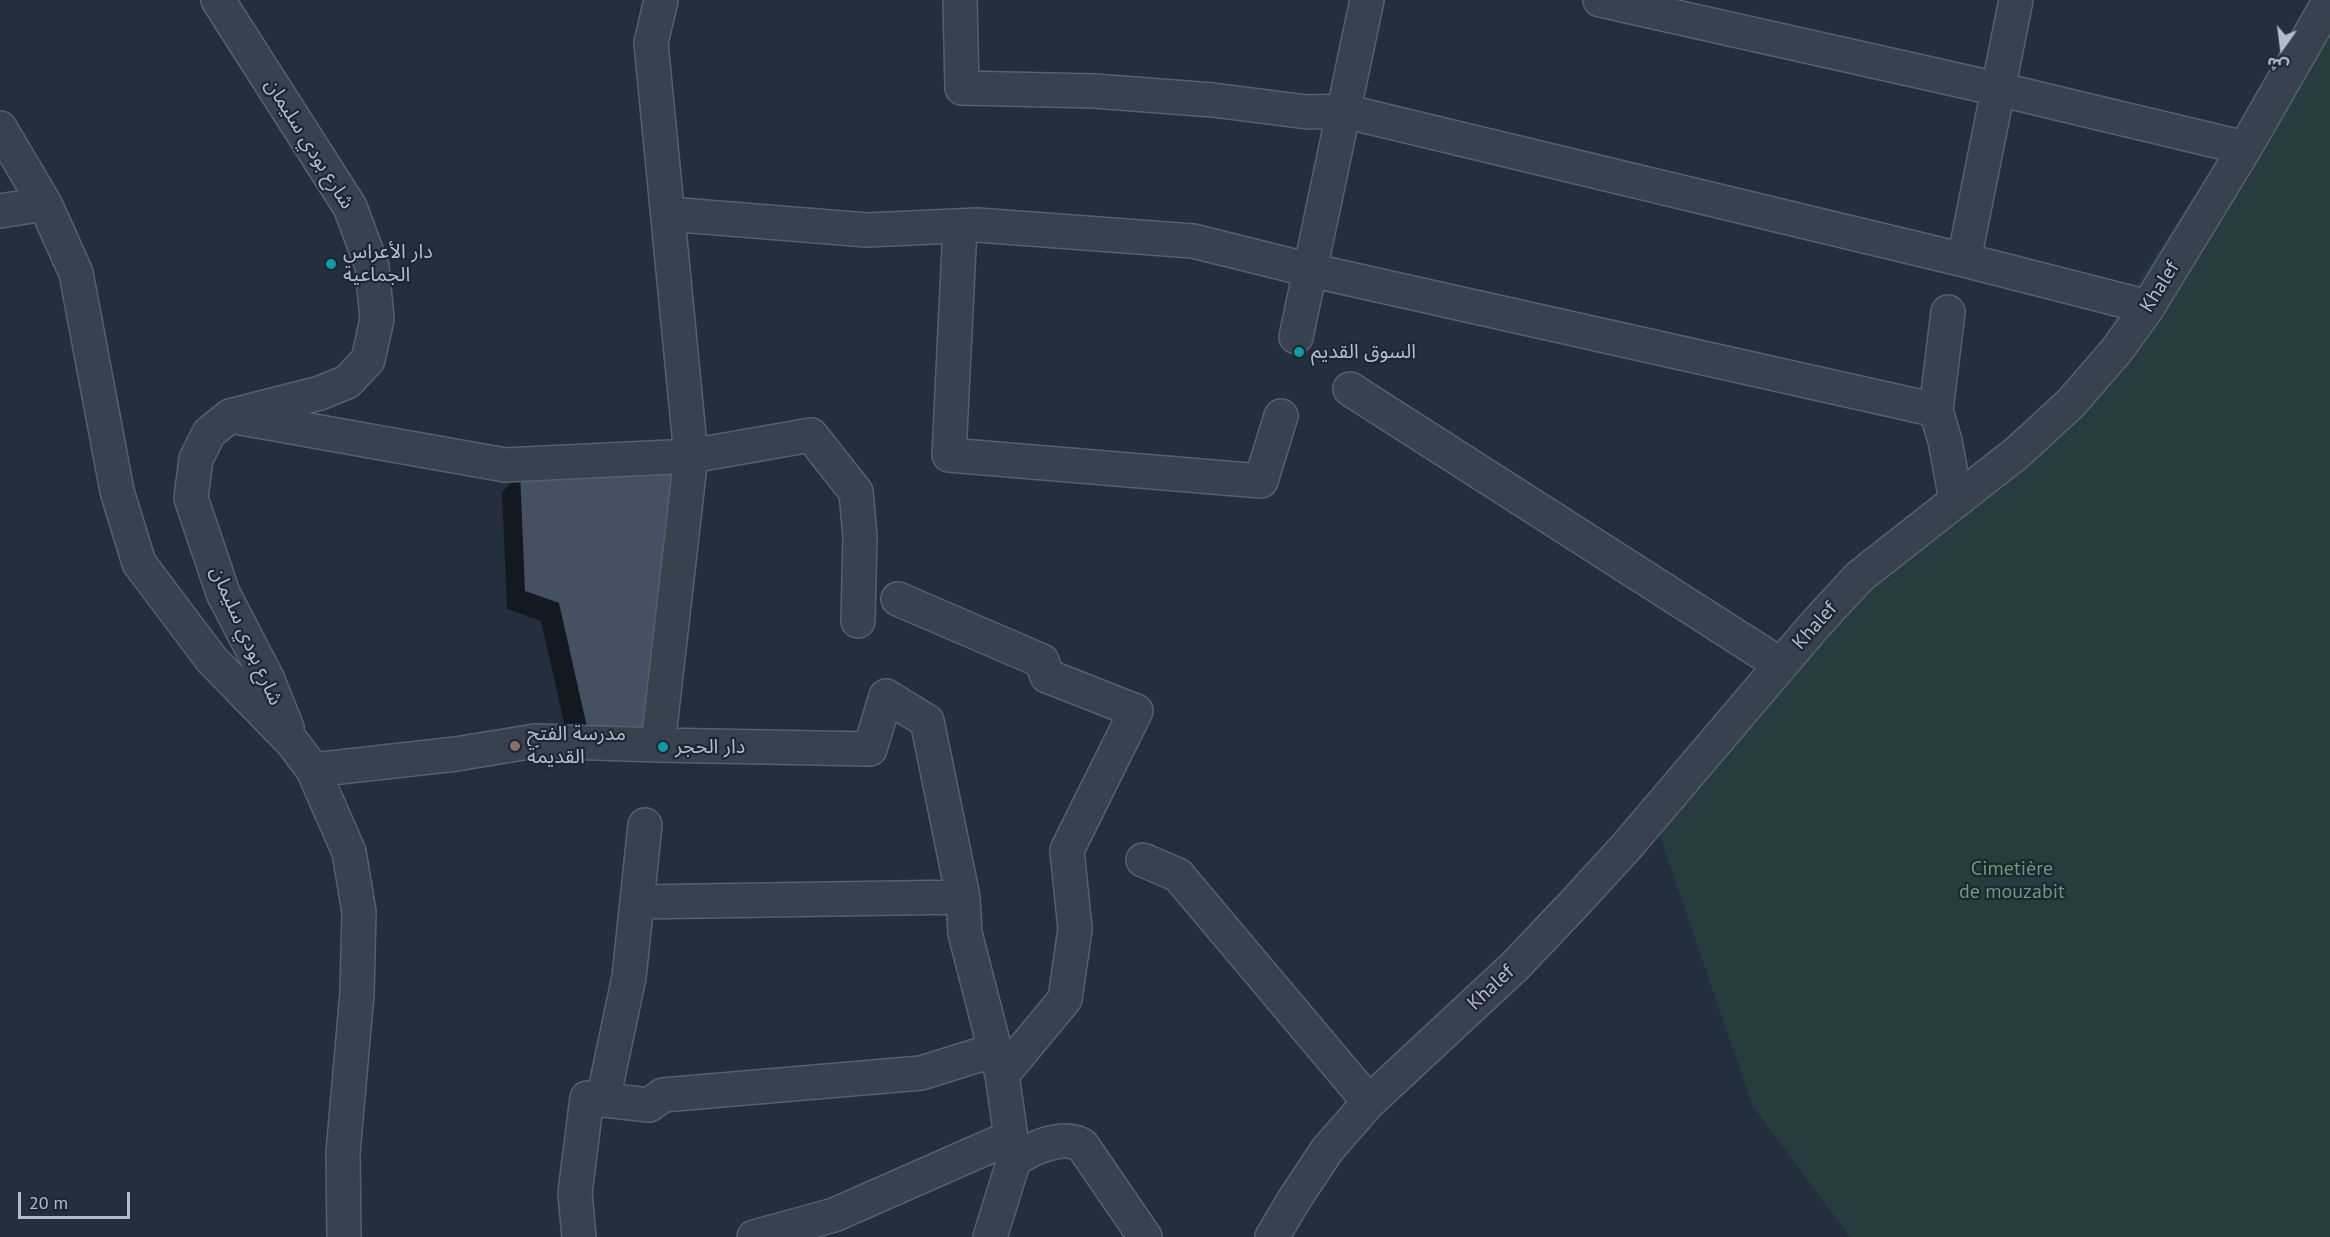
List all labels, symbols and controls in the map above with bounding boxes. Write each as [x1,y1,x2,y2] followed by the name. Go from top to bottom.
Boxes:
[2252,18,2312,78] north arrow
[2265,53,2291,78] text: ش
[259,74,359,214] street label: شارع بودي سليمان
[343,240,433,287] place label: دار الأعراس الجماعية
[324,257,338,271] marker: دار الأعراس الجماعية
[2135,257,2185,317] street label: Khalef
[1311,340,1416,364] place label: السوق القديم
[1292,345,1306,359] marker: السوق القديم
[205,563,287,709] street label: شارع بودي سليمان
[1788,597,1842,655] street label: Khalef
[527,722,626,769] place label: مدرسة الفتح القديمة
[675,735,745,759] place label: دار الحجر
[508,739,522,753] marker: مدرسة الفتح القديمة
[656,740,670,754] marker: دار الحجر
[1959,857,2065,904] park label: Cimetière de mouzabit
[1463,960,1519,1016] street label: Khalef
[21,1180,134,1218] scale bar
[29,1191,68,1214] text: 20 m

